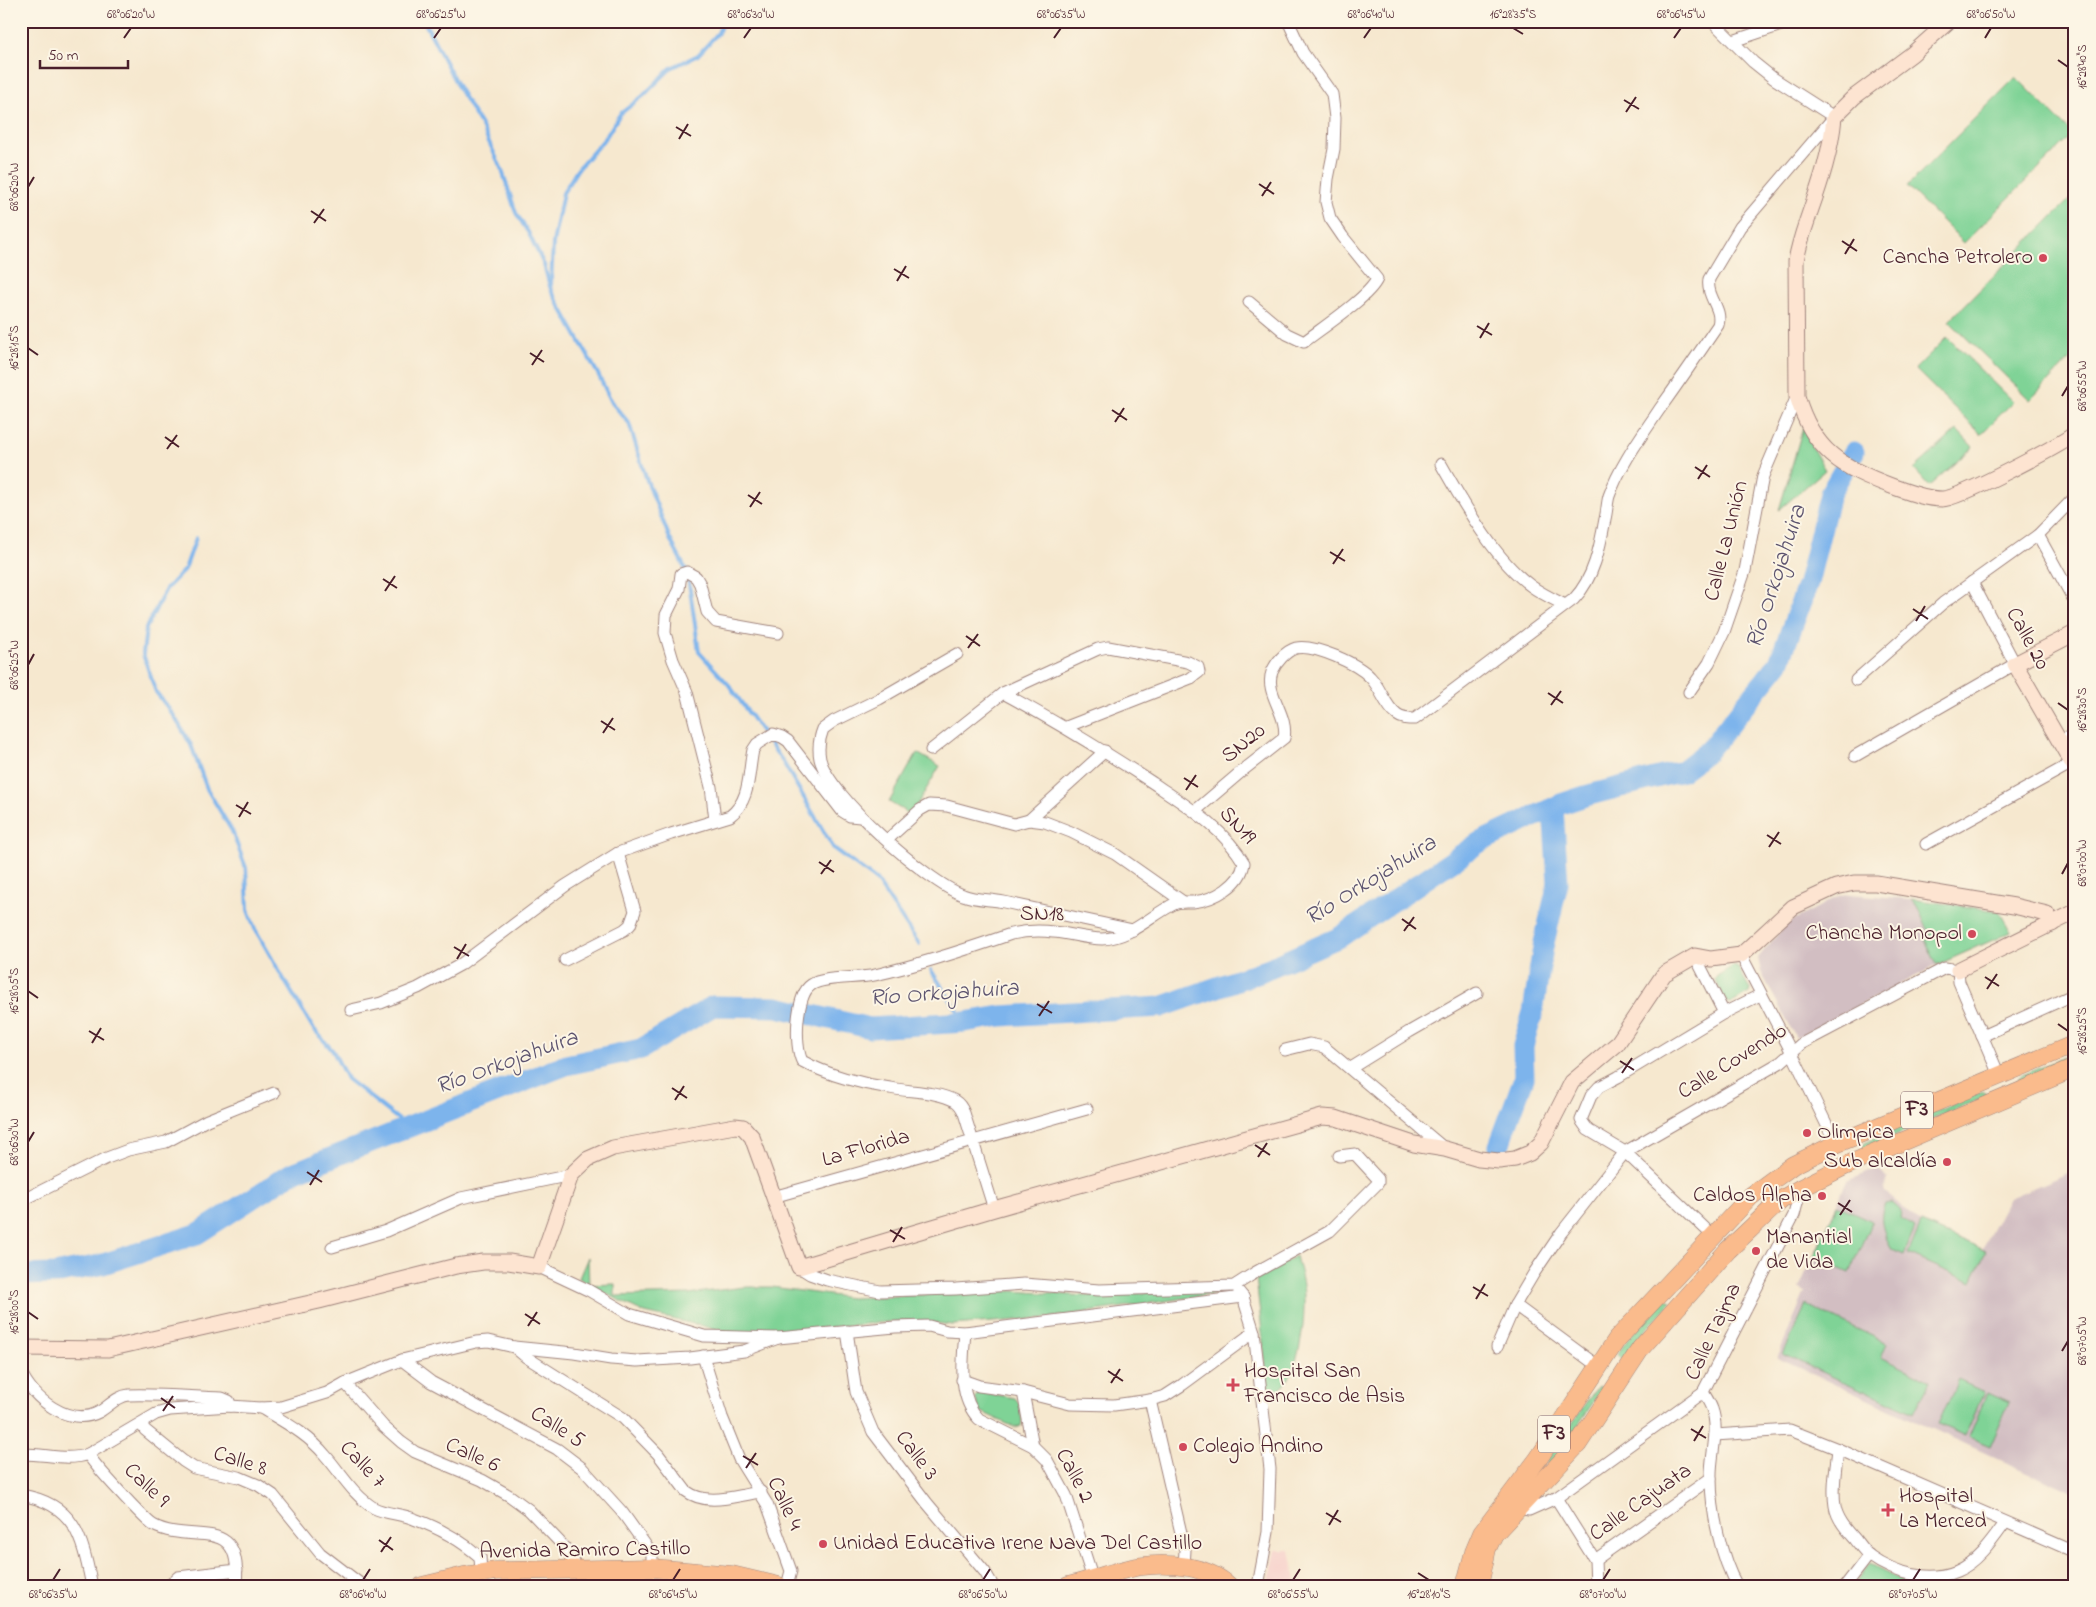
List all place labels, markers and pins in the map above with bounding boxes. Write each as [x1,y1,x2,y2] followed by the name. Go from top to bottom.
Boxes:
[1883,242,2033,274] place label: Cancha Petrolero
[2037,252,2049,264] marker: Cancha Petrolero
[1806,918,1962,950] place label: Chancha Monopol
[1966,928,1978,940] marker: Chancha Monopol
[1817,1117,1894,1149] place label: Olimpica
[1801,1127,1813,1139] marker: Olimpica
[1824,1146,1937,1178] place label: Sub alcaldía
[1941,1156,1953,1168] marker: Sub alcaldía
[1693,1180,1812,1212] place label: Caldos Alpha
[1816,1190,1828,1202] marker: Caldos Alpha
[1766,1222,1852,1279] place label: Manantial de Vida
[1750,1245,1762,1257] marker: Manantial de Vida
[1243,1356,1405,1413] place label: Hospital San Francisco de Asis
[1226,1378,1240,1392] marker: Hospital San Francisco de Asis
[1193,1431,1323,1464] place label: Colegio Andino
[1177,1441,1189,1453] marker: Colegio Andino
[1899,1481,1987,1538] place label: Hospital La Merced
[1881,1503,1895,1517] marker: Hospital La Merced
[833,1528,1202,1560] place label: Unidad Educativa Irene Nava Del Castillo
[817,1538,829,1550] marker: Unidad Educativa Irene Nava Del Castillo

